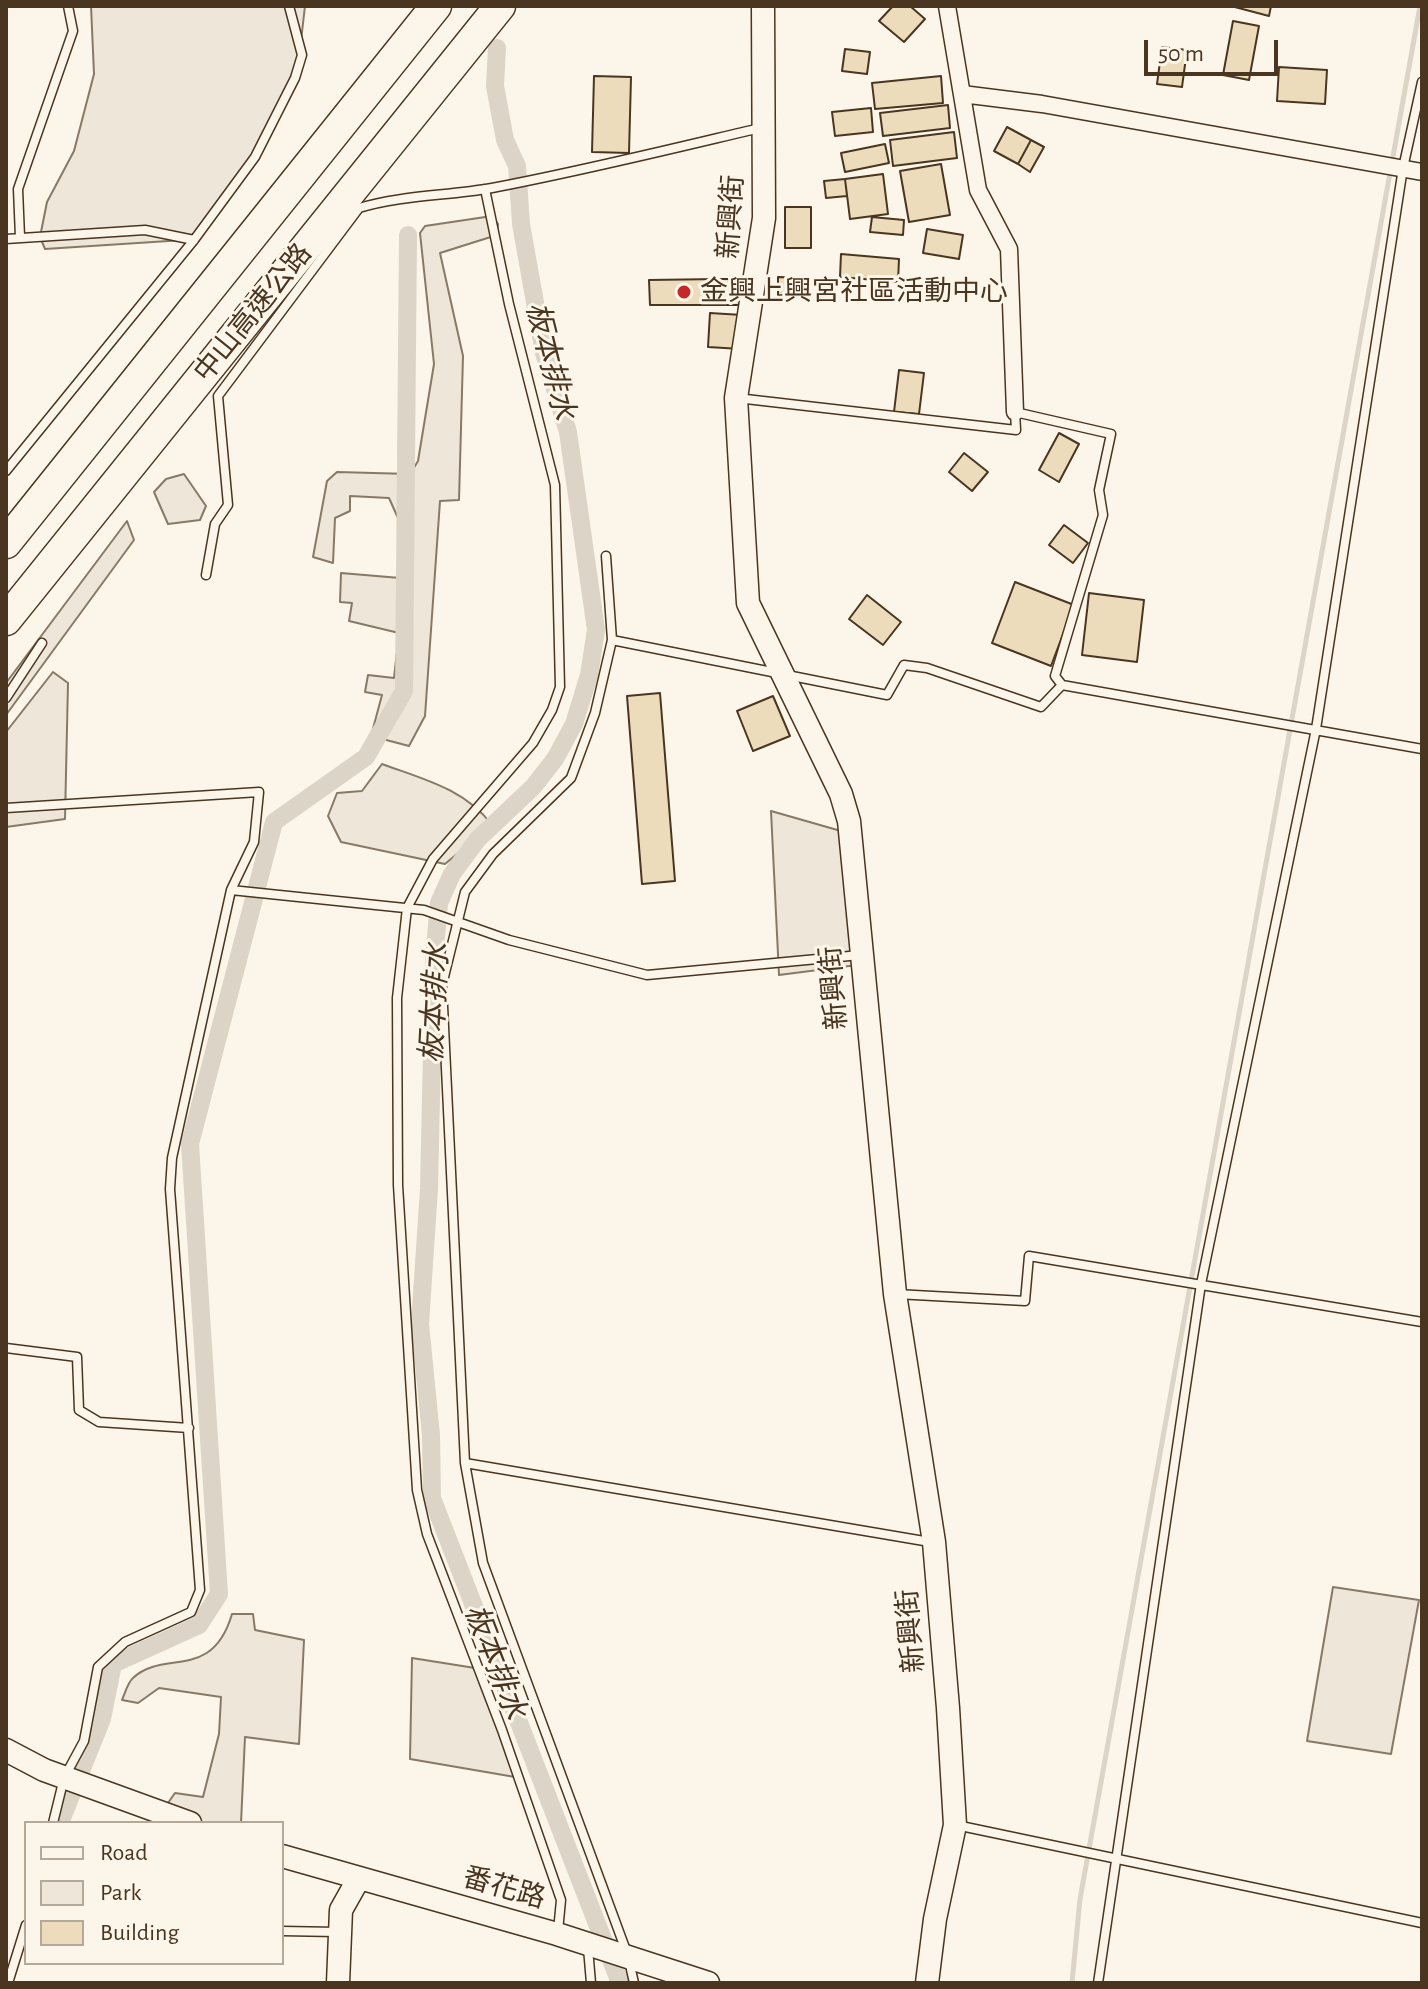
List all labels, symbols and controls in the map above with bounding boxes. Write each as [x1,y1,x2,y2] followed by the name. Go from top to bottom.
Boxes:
[1148,24,1282,74] scale bar
[1158,42,1204,66] text: 50 m
[711,174,751,260] street label: 新興街
[187,237,319,389] street label: 中山高速公路
[700,275,1008,309] place label: 金興上興宮社區活動中心
[675,283,693,301] marker: 金興上興宮社區活動中心
[518,298,582,424] water label: 板本排水
[414,942,456,1064] water label: 板本排水
[814,945,854,1031] street label: 新興街
[891,1588,931,1674] street label: 新興街
[457,1600,533,1724] water label: 板本排水
[24,1821,284,1965] legend
[100,1841,148,1865] text: Road
[459,1860,549,1916] street label: 番花路
[100,1881,141,1905] text: Park
[100,1921,179,1945] text: Building

